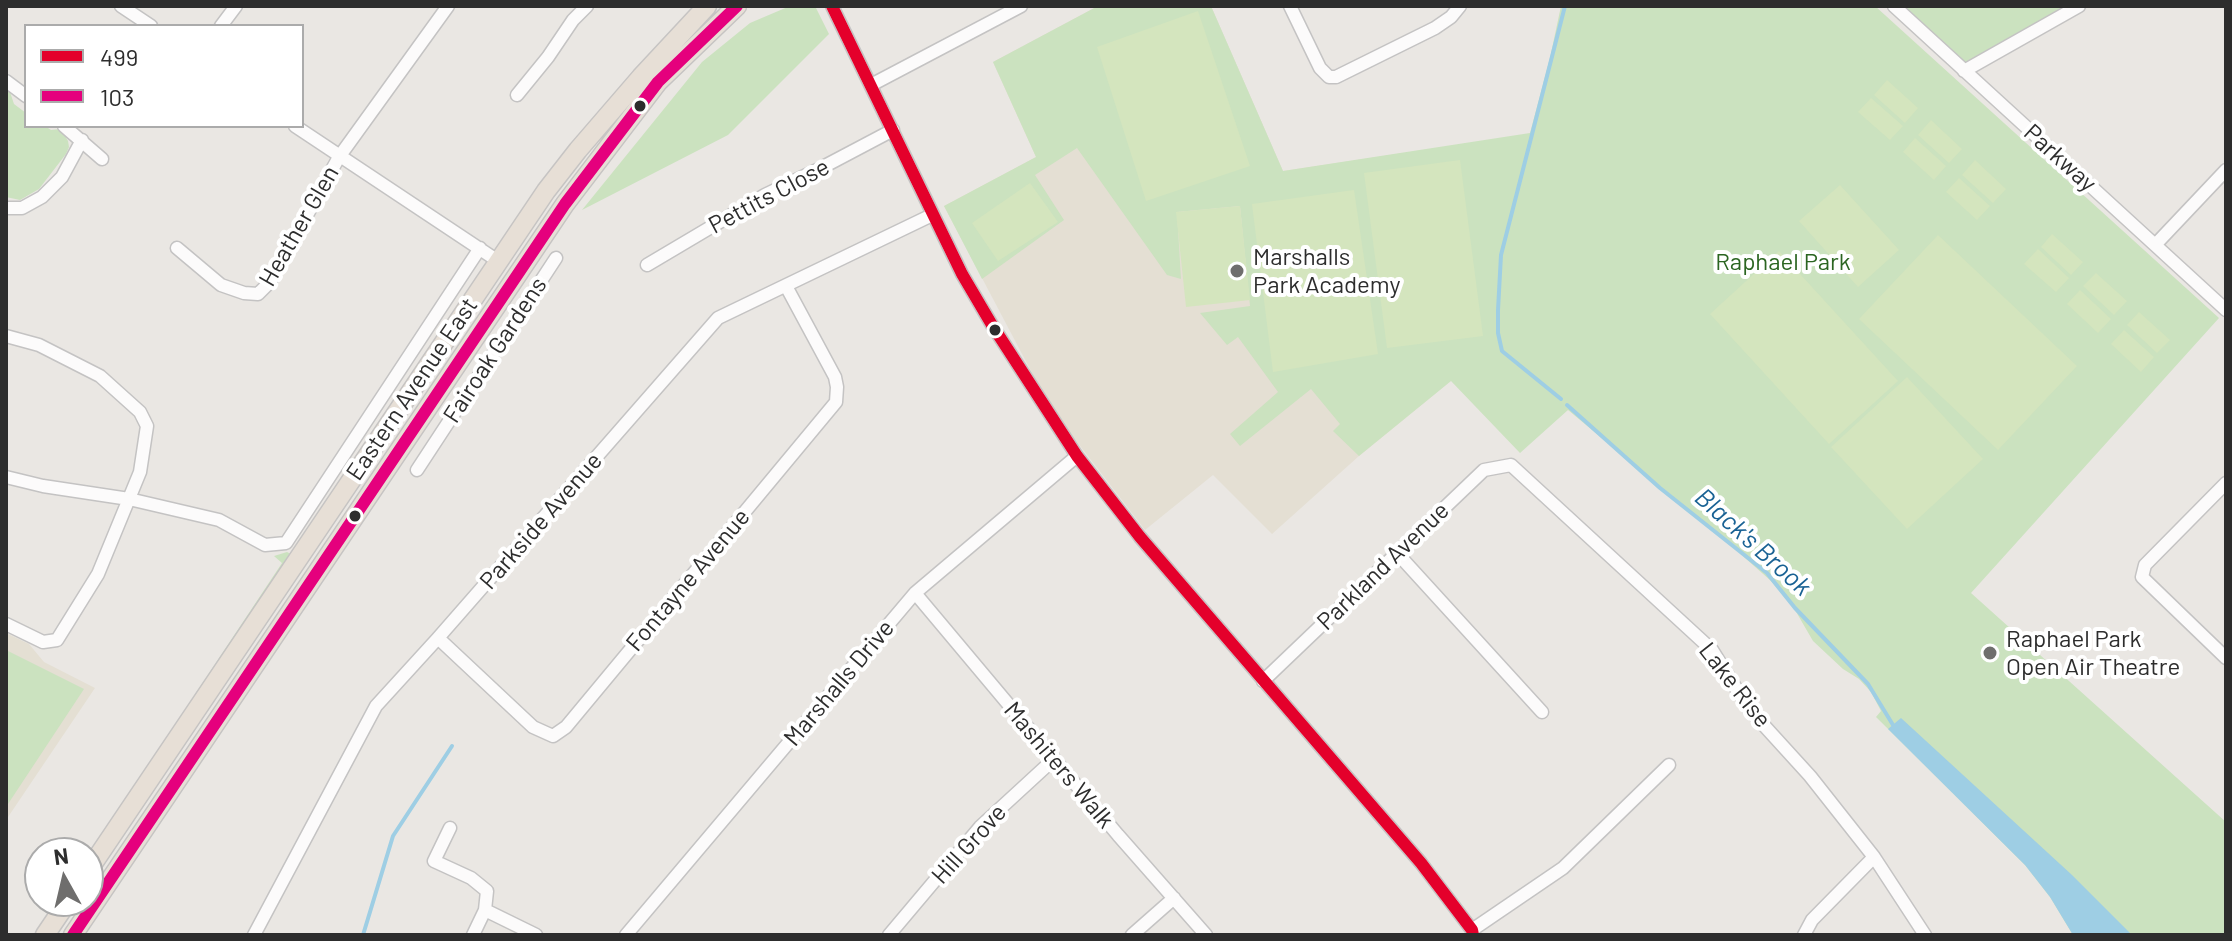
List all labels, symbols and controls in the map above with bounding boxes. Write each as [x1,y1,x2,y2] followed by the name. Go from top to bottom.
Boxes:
[24,24,304,128] legend
[100,42,138,71] text: 499
[100,82,134,111] text: 103
[632,98,648,114] unlabelled marker
[2018,118,2102,198] street label: Parkway
[704,152,834,240] street label: Pettits Close
[253,161,345,291] street label: Heather Glen
[1253,243,1401,299] place label: Marshalls Park Academy
[1715,248,1851,276] park label: Raphael Park
[1228,262,1246,280] marker: Marshalls Park Academy
[437,272,553,428] street label: Fairoak Gardens
[340,292,484,486] street label: Eastern Avenue East
[987,322,1003,338] unlabelled marker
[474,447,608,595] street label: Parkside Avenue
[1688,482,1818,602] water label: Black's Brook
[1311,496,1455,636] street label: Parkland Avenue
[620,503,756,657] street label: Fontayne Avenue
[347,508,363,524] unlabelled marker
[778,614,900,752] street label: Marshalls Drive
[2006,625,2180,681] place label: Raphael Park Open Air Theatre
[1693,637,1777,733] street label: Lake Rise
[1981,644,1999,662] marker: Raphael Park Open Air Theatre
[998,696,1120,834] street label: Mashiters Walk
[926,798,1012,890] street label: Hill Grove
[24,837,104,917] north arrow
[52,841,70,869] text: N

